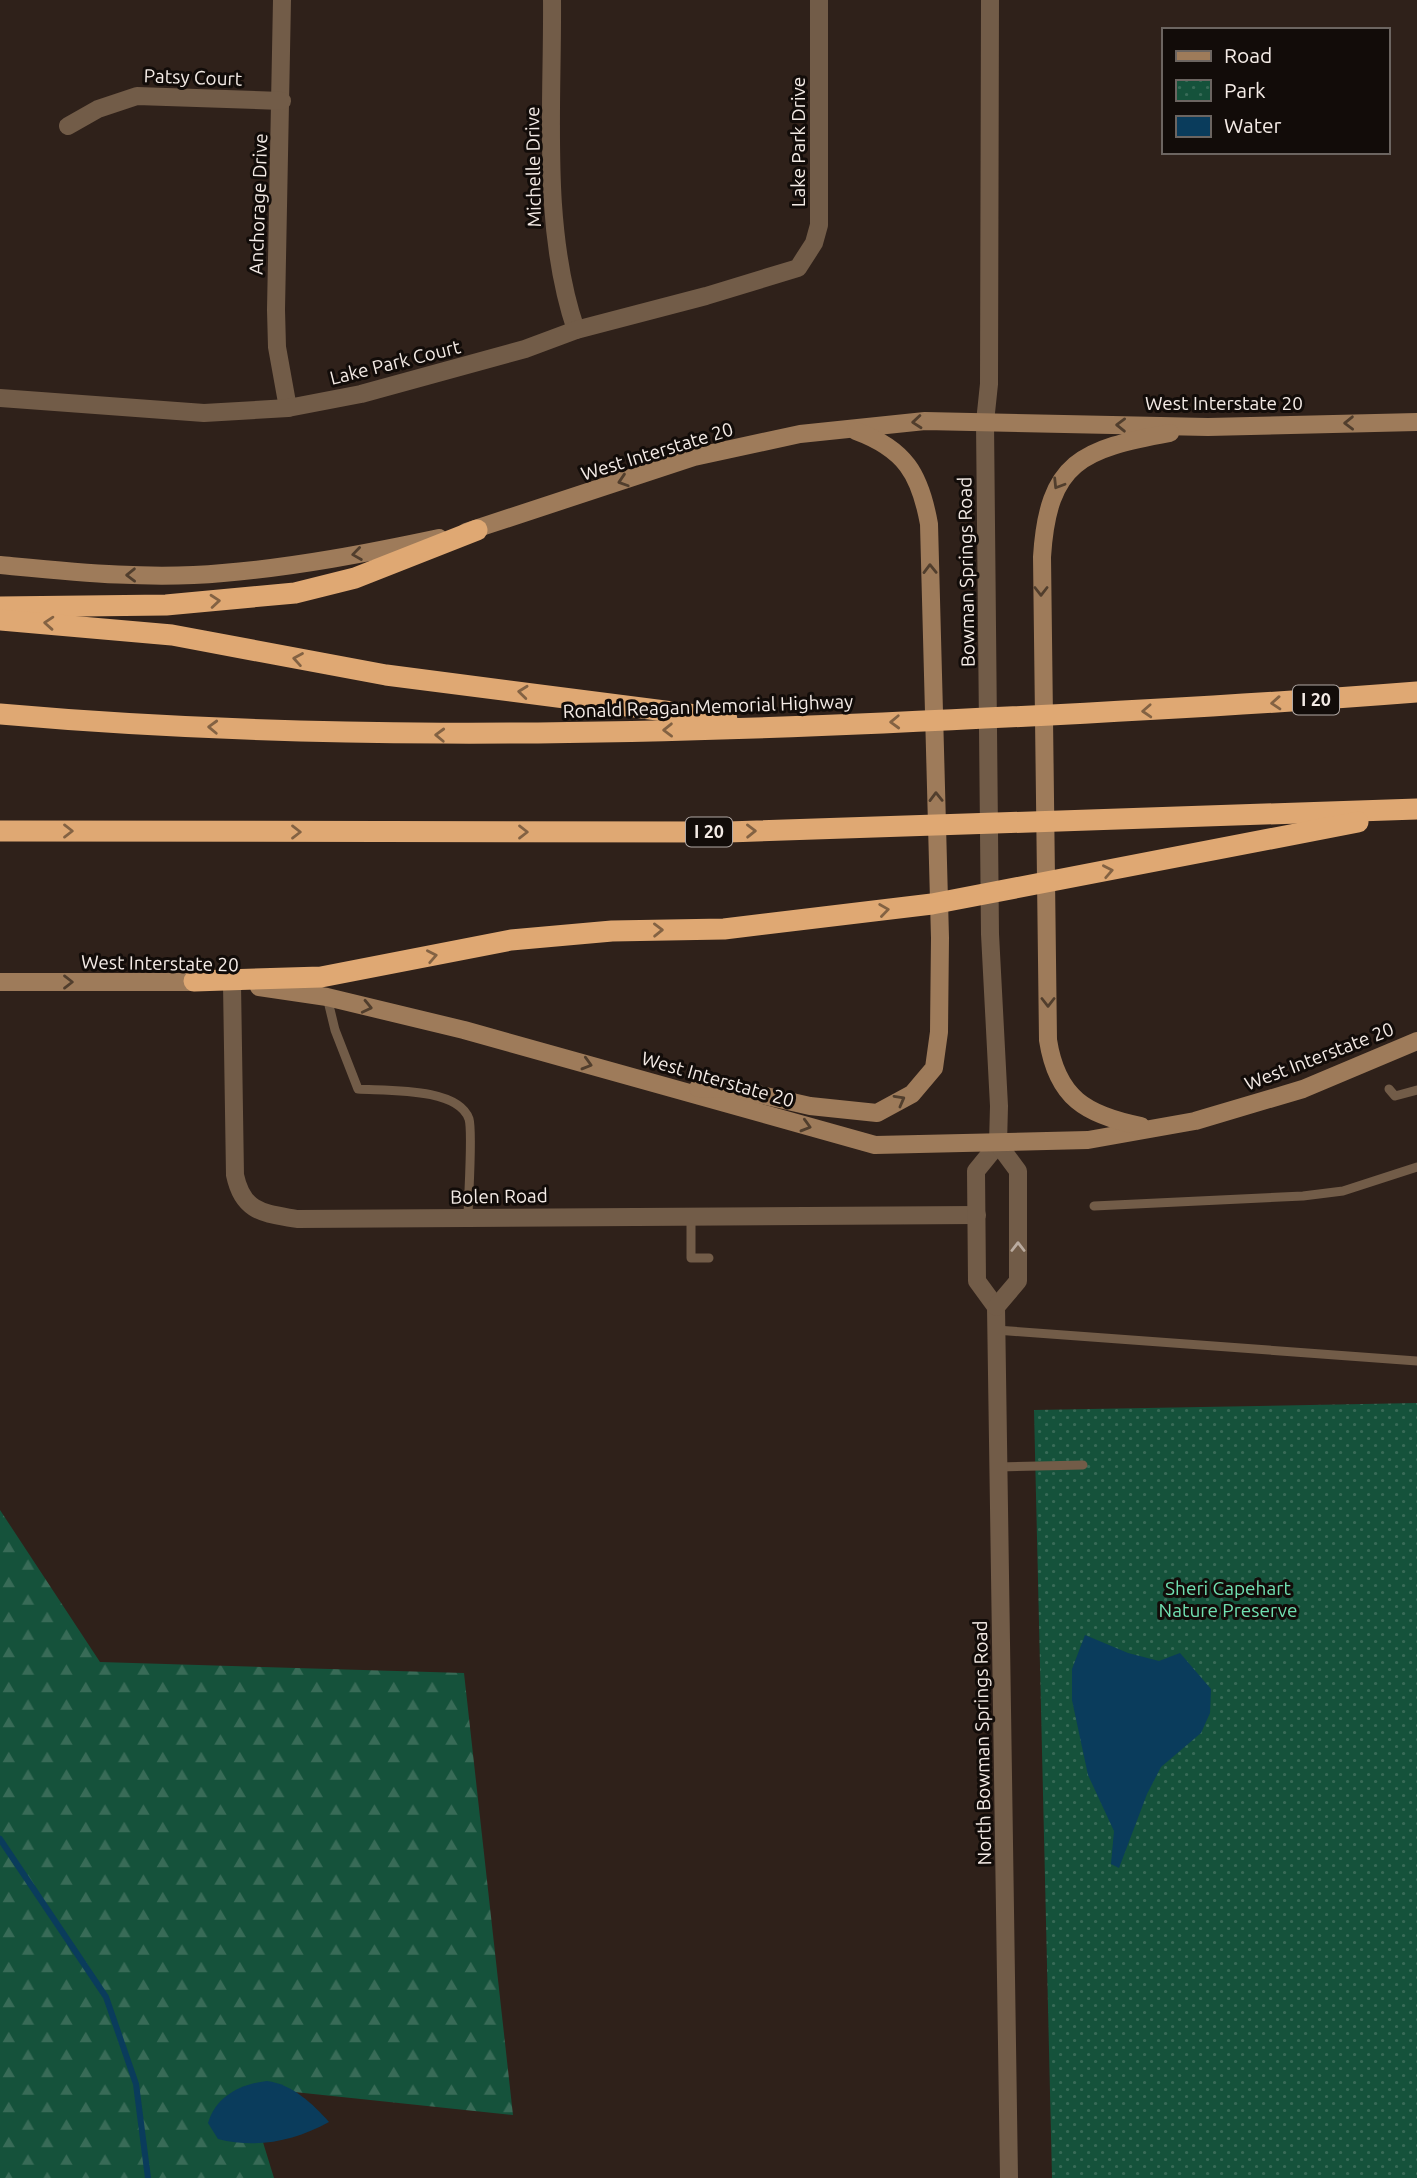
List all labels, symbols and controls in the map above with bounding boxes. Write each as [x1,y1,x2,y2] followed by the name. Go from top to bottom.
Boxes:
[1162,28,1389,154] legend
[1224,43,1272,67] text: Road
[143,64,243,90] street label: Patsy Court
[787,77,809,207] street label: Lake Park Drive
[1224,78,1266,102] text: Park
[521,106,545,228] street label: Michelle Drive
[1224,113,1282,137] text: Water
[245,133,271,275] street label: Anchorage Drive
[327,335,463,389] street label: Lake Park Court
[1145,392,1303,414] street label: West Interstate 20
[911,414,922,429] one-way arrow
[1343,415,1354,431] one-way arrow
[578,417,736,485] street label: West Interstate 20
[1116,417,1127,432] one-way arrow
[618,473,630,487] one-way arrow
[953,477,979,667] street label: Bowman Springs Road
[1053,477,1066,490] one-way arrow
[351,547,363,562] one-way arrow
[922,563,938,574] one-way arrow
[125,567,136,583] one-way arrow
[1033,587,1049,597] one-way arrow
[210,594,221,609] one-way arrow
[43,616,54,631] one-way arrow
[292,652,304,667] one-way arrow
[517,685,529,700] one-way arrow
[1293,686,1339,714] road number: I 20
[562,690,854,722] street label: Ronald Reagan Memorial Highway
[1270,695,1281,710] one-way arrow
[1141,703,1152,718] one-way arrow
[889,715,900,730] one-way arrow
[207,720,218,735] one-way arrow
[662,722,672,738] one-way arrow
[434,727,445,743] one-way arrow
[928,791,944,801] one-way arrow
[686,818,732,846] road number: I 20
[63,823,74,839] one-way arrow
[291,824,301,840] one-way arrow
[518,824,529,840] one-way arrow
[745,824,756,839] one-way arrow
[1102,864,1114,879] one-way arrow
[878,903,890,918] one-way arrow
[652,923,663,938] one-way arrow
[426,949,438,964] one-way arrow
[81,951,239,975] street label: West Interstate 20
[63,974,74,990] one-way arrow
[1040,997,1056,1007] one-way arrow
[361,999,373,1013] one-way arrow
[1241,1017,1397,1095] street label: West Interstate 20
[639,1047,797,1111] street label: West Interstate 20
[581,1056,593,1071] one-way arrow
[893,1095,906,1108] one-way arrow
[800,1118,812,1132] one-way arrow
[450,1184,548,1208] street label: Bolen Road
[1010,1241,1026,1252] one-way arrow
[1159,1577,1297,1621] park label: Sheri Capehart Nature Preserve
[969,1620,995,1866] street label: North Bowman Springs Road

